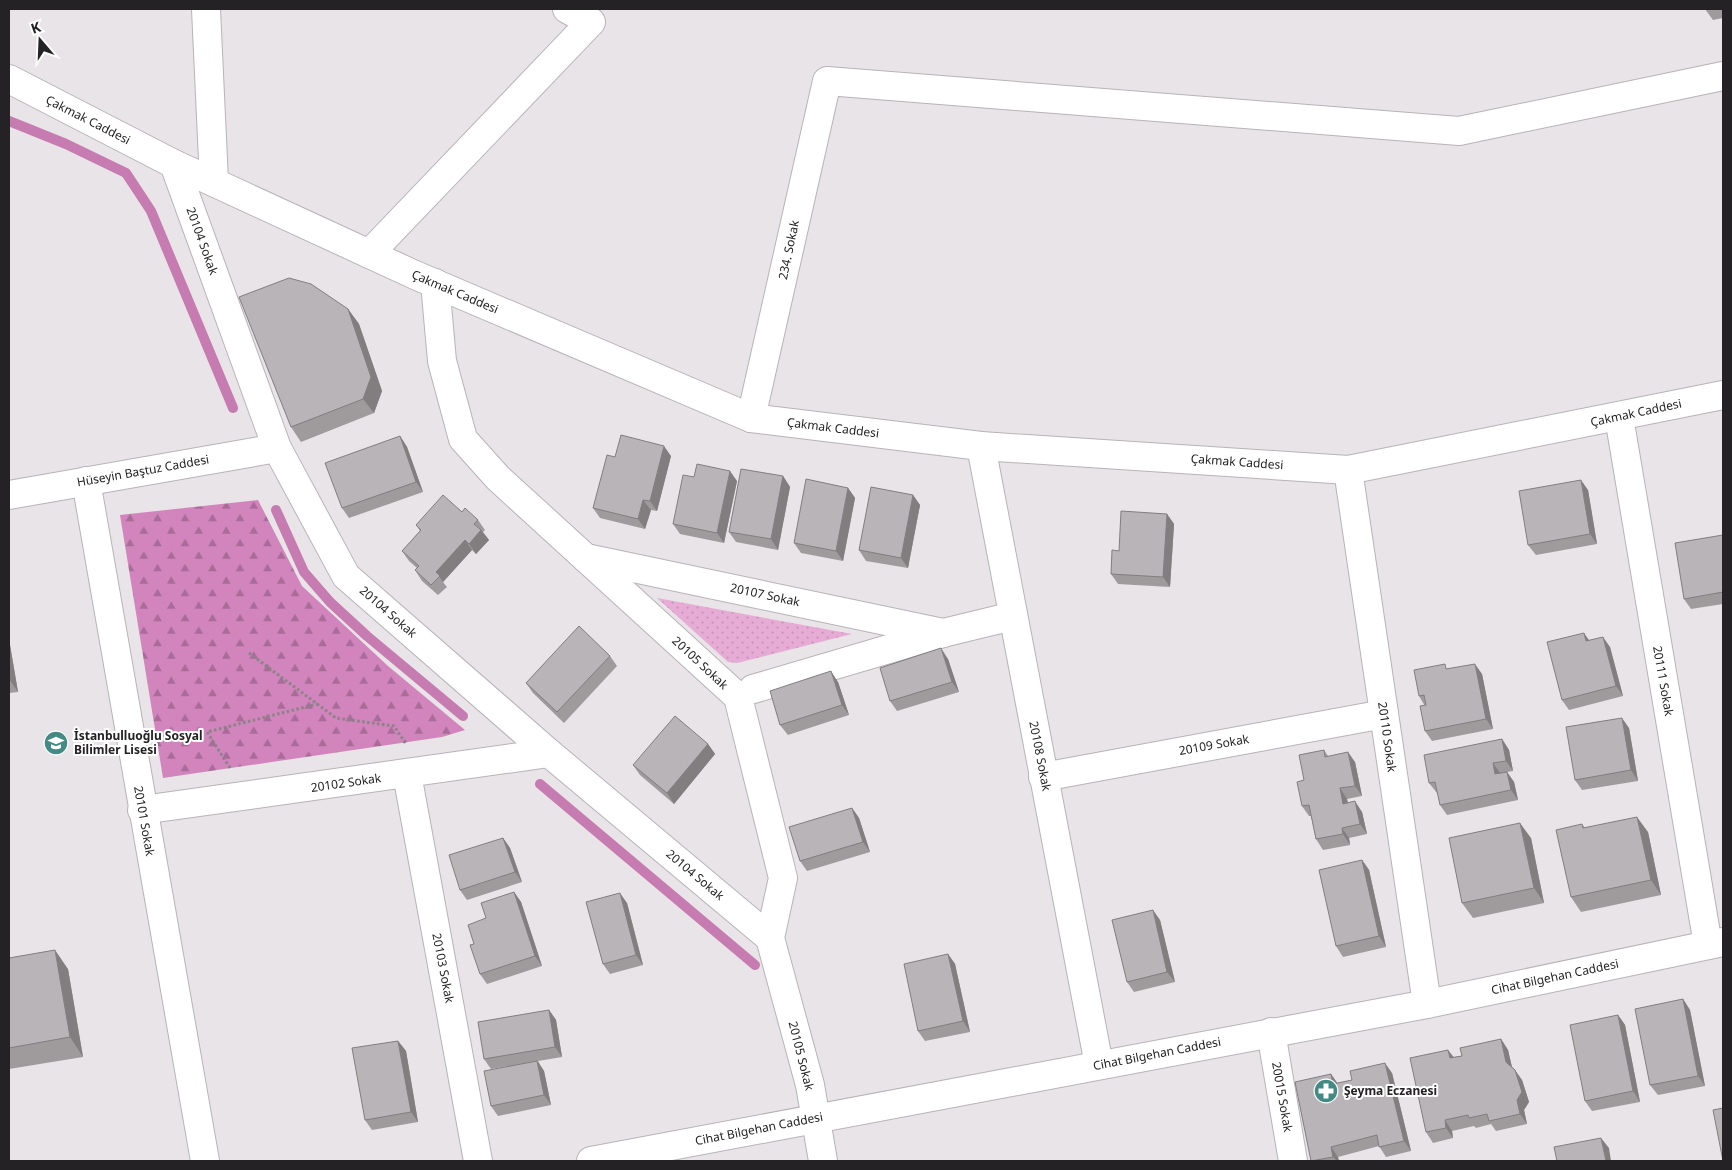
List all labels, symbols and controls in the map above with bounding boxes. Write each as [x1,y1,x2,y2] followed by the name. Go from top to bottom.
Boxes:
[15,15,65,65] north arrow
[28,17,44,38] text: K
[43,91,133,148] street label: Çakmak Caddesi
[182,205,223,278] street label: 20104 Sokak
[774,218,803,281] street label: 234. Sokak
[409,266,501,318] street label: Çakmak Caddesi
[1589,395,1683,430] street label: Çakmak Caddesi
[786,413,880,442] street label: Çakmak Caddesi
[1190,450,1284,473] street label: Çakmak Caddesi
[76,451,210,490] street label: Hüseyin Baştuz Caddesi
[729,579,802,610] street label: 20107 Sokak
[356,582,421,642] street label: 20104 Sokak
[669,632,732,693] street label: 20105 Sokak
[1649,645,1678,718] street label: 20111 Sokak
[1374,701,1401,774] street label: 20110 Sokak
[1025,720,1056,793] street label: 20108 Sokak
[74,727,203,758] place label: İstanbulluoğlu Sosyal Bilimler Lisesi
[43,730,69,756] school or university icon: İstanbulluoğlu Sosyal Bilimler Lisesi
[1178,730,1251,759] street label: 20109 Sokak
[310,769,383,796] street label: 20102 Sokak
[130,785,159,858] street label: 20101 Sokak
[663,845,728,904] street label: 20104 Sokak
[428,932,459,1005] street label: 20103 Sokak
[1490,955,1620,998] street label: Cihat Bilgehan Caddesi
[785,1019,818,1093] street label: 20105 Sokak
[1092,1033,1222,1074] street label: Cihat Bilgehan Caddesi
[1268,1061,1297,1134] street label: 20015 Sokak
[1313,1078,1339,1104] pharmacy icon: Şeyma Eczanesi
[1344,1082,1437,1099] place label: Şeyma Eczanesi
[694,1108,824,1149] street label: Cihat Bilgehan Caddesi

